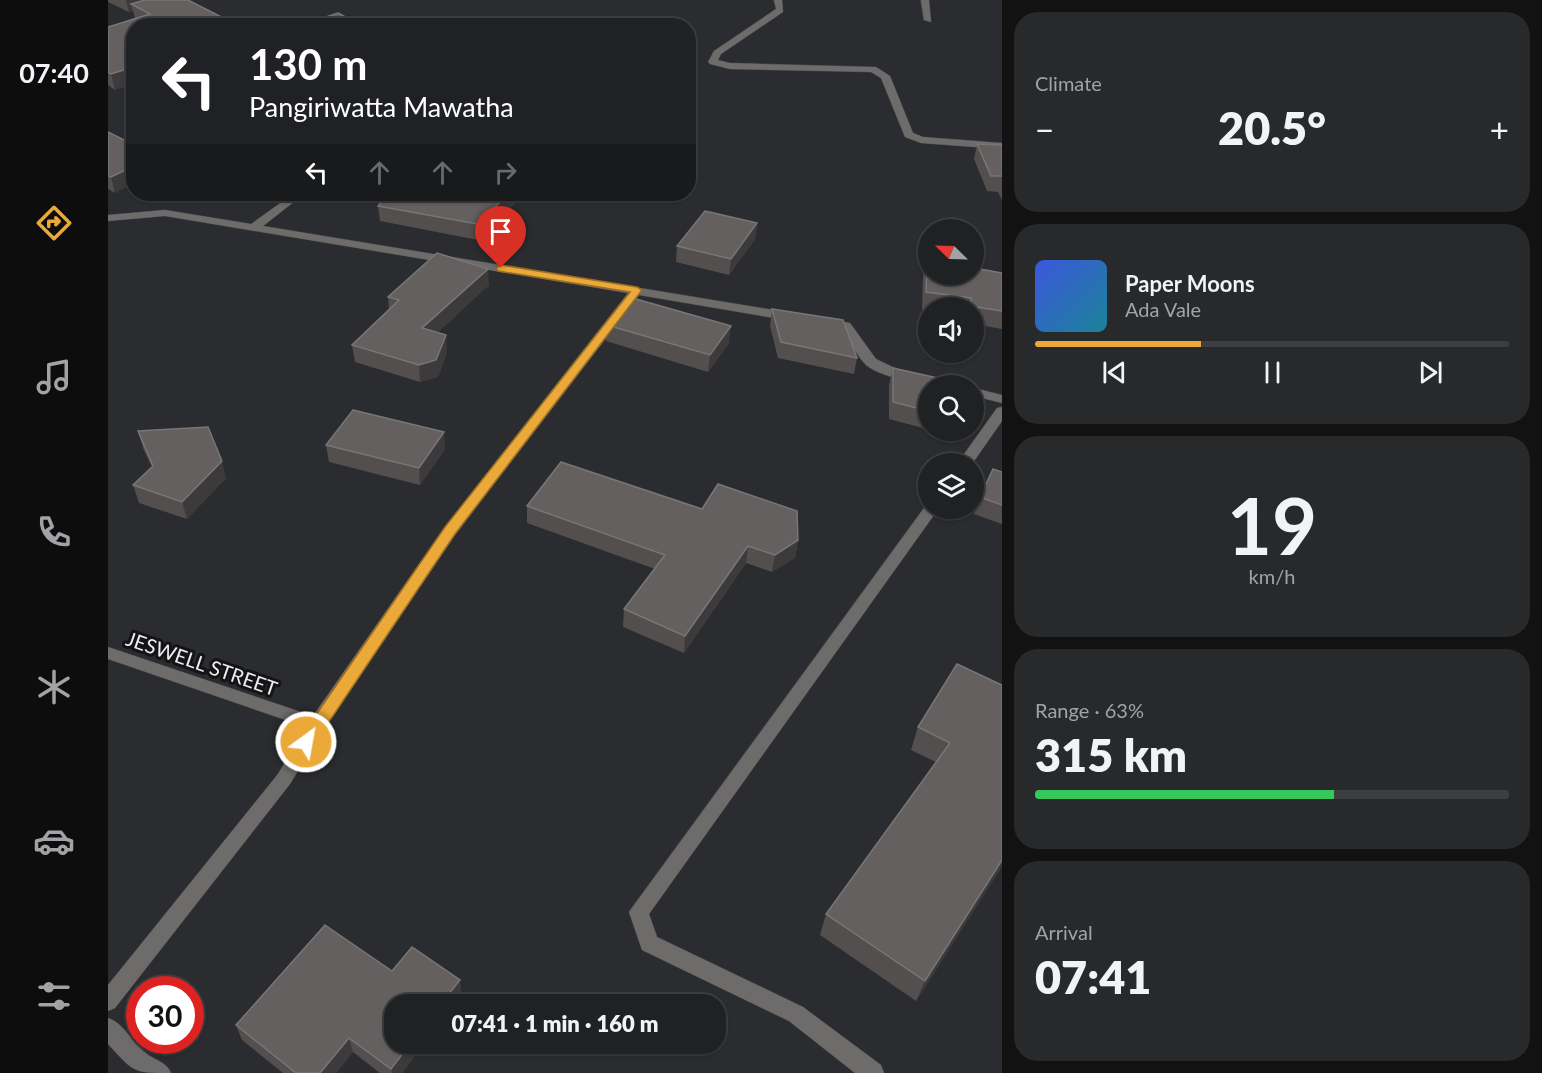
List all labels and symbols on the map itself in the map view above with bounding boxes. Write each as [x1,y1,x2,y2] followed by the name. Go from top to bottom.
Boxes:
[475,206,526,268] pin
[918,219,984,285] north arrow
[123,626,281,700] street label: JESWELL STREET
[274,710,338,774] position arrow
[126,976,204,1054] speed limit sign: 30

